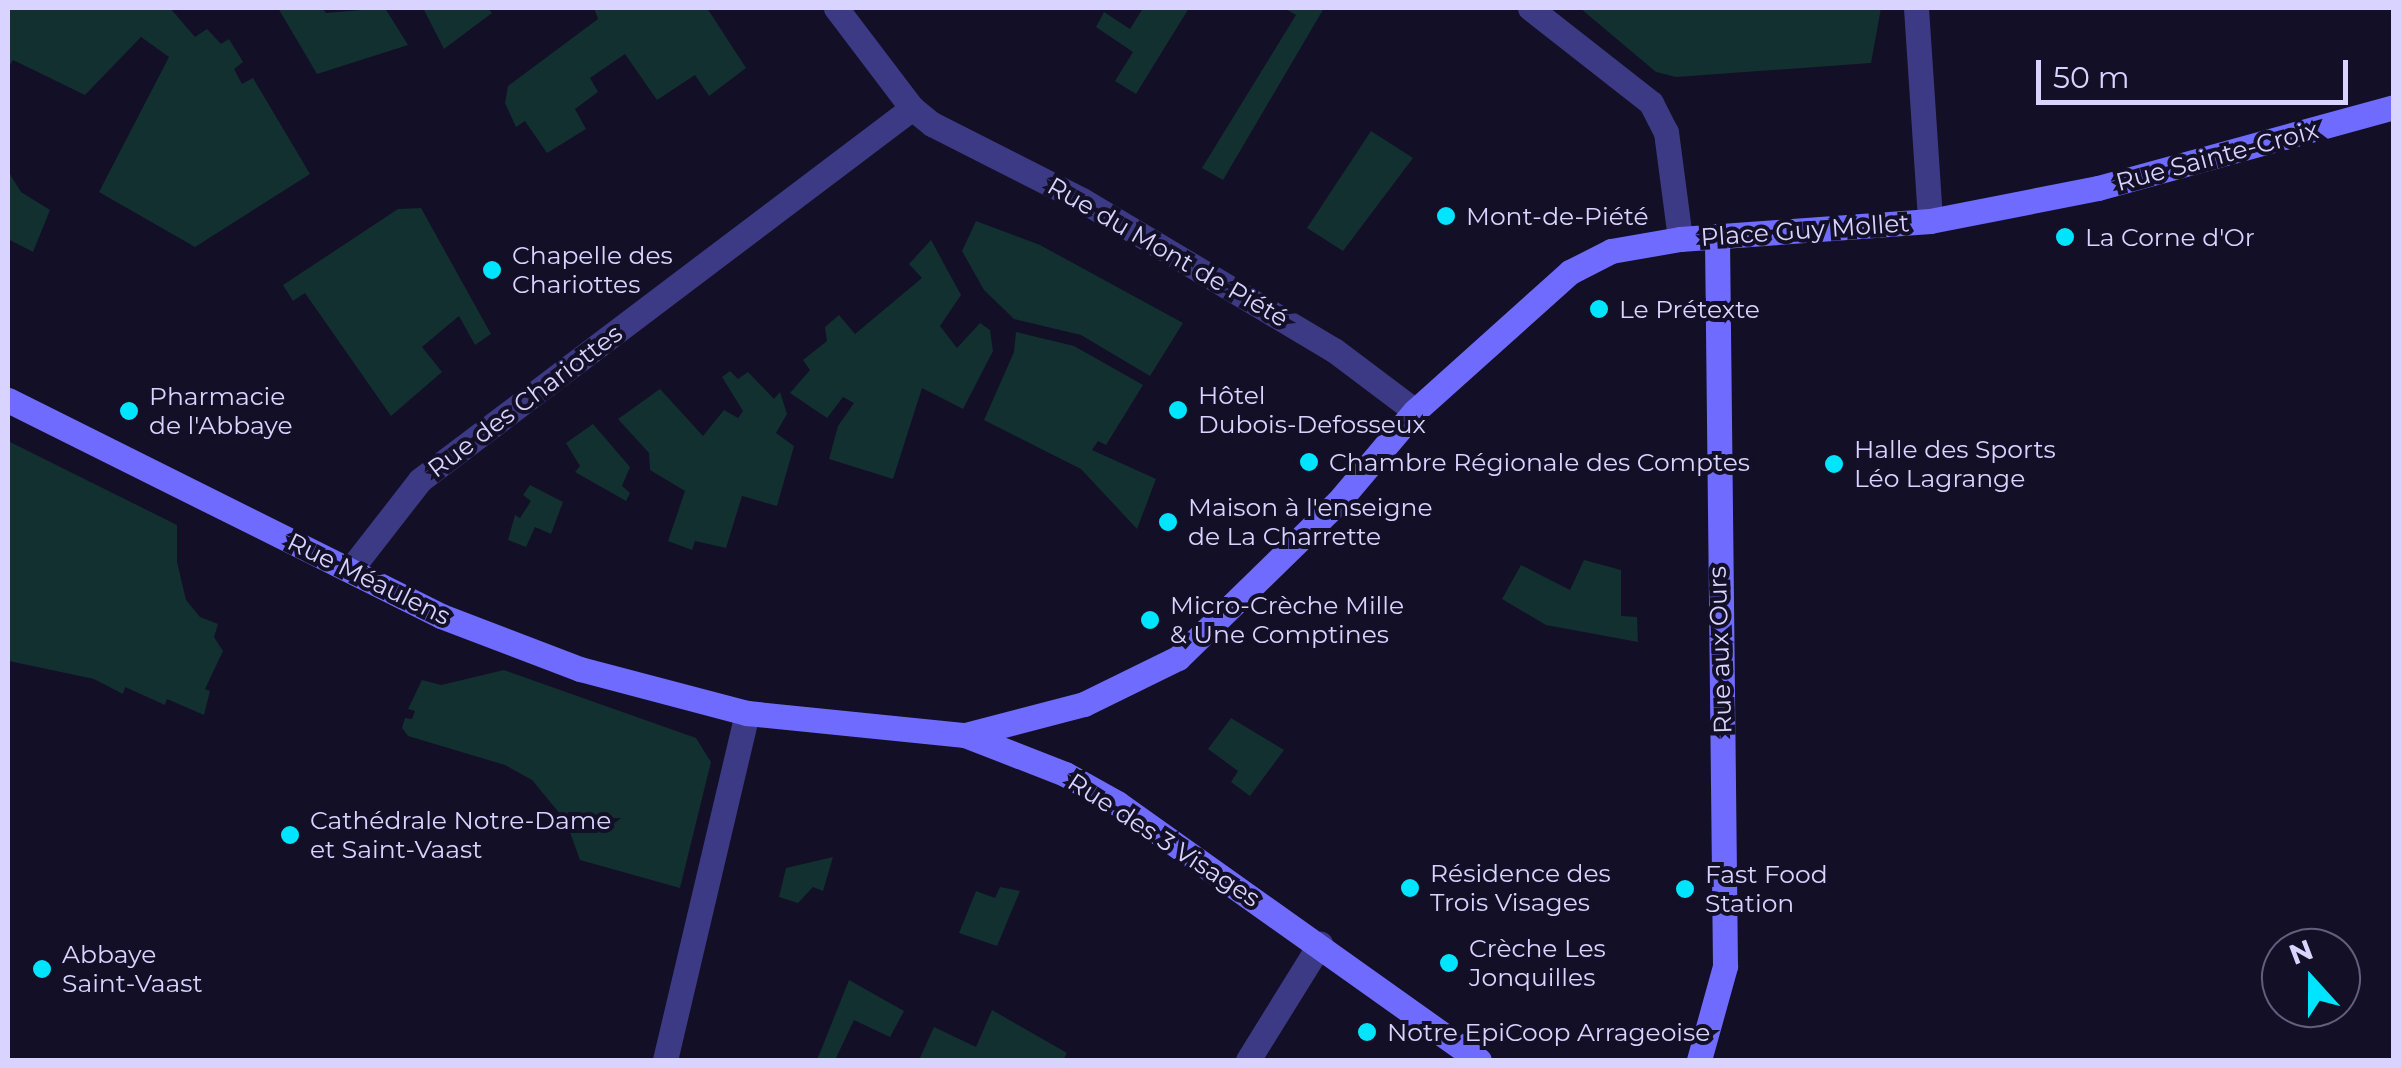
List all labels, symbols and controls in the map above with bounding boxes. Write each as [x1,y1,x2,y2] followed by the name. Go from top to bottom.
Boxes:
[2041,40,2354,102] scale bar
[2053,59,2130,96] text: 50 m
[2113,115,2321,197] street label: Rue Sainte-Croix
[1042,171,1294,333] street label: Rue du Mont de Piété
[1466,201,1649,231] place label: Mont-de-Piété
[1435,205,1457,227] marker: Mont-de-Piété
[1700,208,1910,252] street label: Place Guy Mollet
[2085,222,2255,252] place label: La Corne d'Or
[2054,226,2076,248] marker: La Corne d'Or
[512,241,673,300] place label: Chapelle des Chariottes
[481,259,503,281] marker: Chapelle des Chariottes
[1619,294,1760,324] place label: Le Prétexte
[1588,298,1610,320] marker: Le Prétexte
[422,318,628,484] street label: Rue des Chariottes
[1198,381,1426,440] place label: Hôtel Dubois-Defosseux
[149,382,293,441] place label: Pharmacie de l'Abbaye
[1167,399,1189,421] marker: Hôtel Dubois-Defosseux
[118,400,140,422] marker: Pharmacie de l'Abbaye
[1854,435,2056,494] place label: Halle des Sports Léo Lagrange
[1329,447,1750,477] place label: Chambre Régionale des Comptes
[1298,451,1320,473] marker: Chambre Régionale des Comptes
[1823,453,1845,475] marker: Halle des Sports Léo Lagrange
[1188,493,1433,552] place label: Maison à l'enseigne de La Charrette
[1157,511,1179,533] marker: Maison à l'enseigne de La Charrette
[283,527,455,631] street label: Rue Méaulens
[1702,566,1738,734] street label: Rue aux Ours
[1170,591,1404,650] place label: Micro-Crèche Mille & Une Comptines
[1139,609,1161,631] marker: Micro-Crèche Mille & Une Comptines
[1062,767,1266,913] street label: Rue des 3 Visages
[310,806,611,865] place label: Cathédrale Notre-Dame et Saint-Vaast
[279,824,301,846] marker: Cathédrale Notre-Dame et Saint-Vaast
[1430,859,1611,918] place label: Résidence des Trois Visages
[1705,860,1828,919] place label: Fast Food Station
[1399,877,1421,899] marker: Résidence des Trois Visages
[1674,878,1696,900] marker: Fast Food Station
[2261,928,2361,1028] north arrow
[2284,932,2318,972] text: N
[1469,934,1606,993] place label: Crèche Les Jonquilles
[62,940,203,999] place label: Abbaye Saint-Vaast
[1438,952,1460,974] marker: Crèche Les Jonquilles
[31,958,53,980] marker: Abbaye Saint-Vaast
[1387,1017,1710,1047] place label: Notre EpiCoop Arrageoise
[1356,1021,1378,1043] marker: Notre EpiCoop Arrageoise

